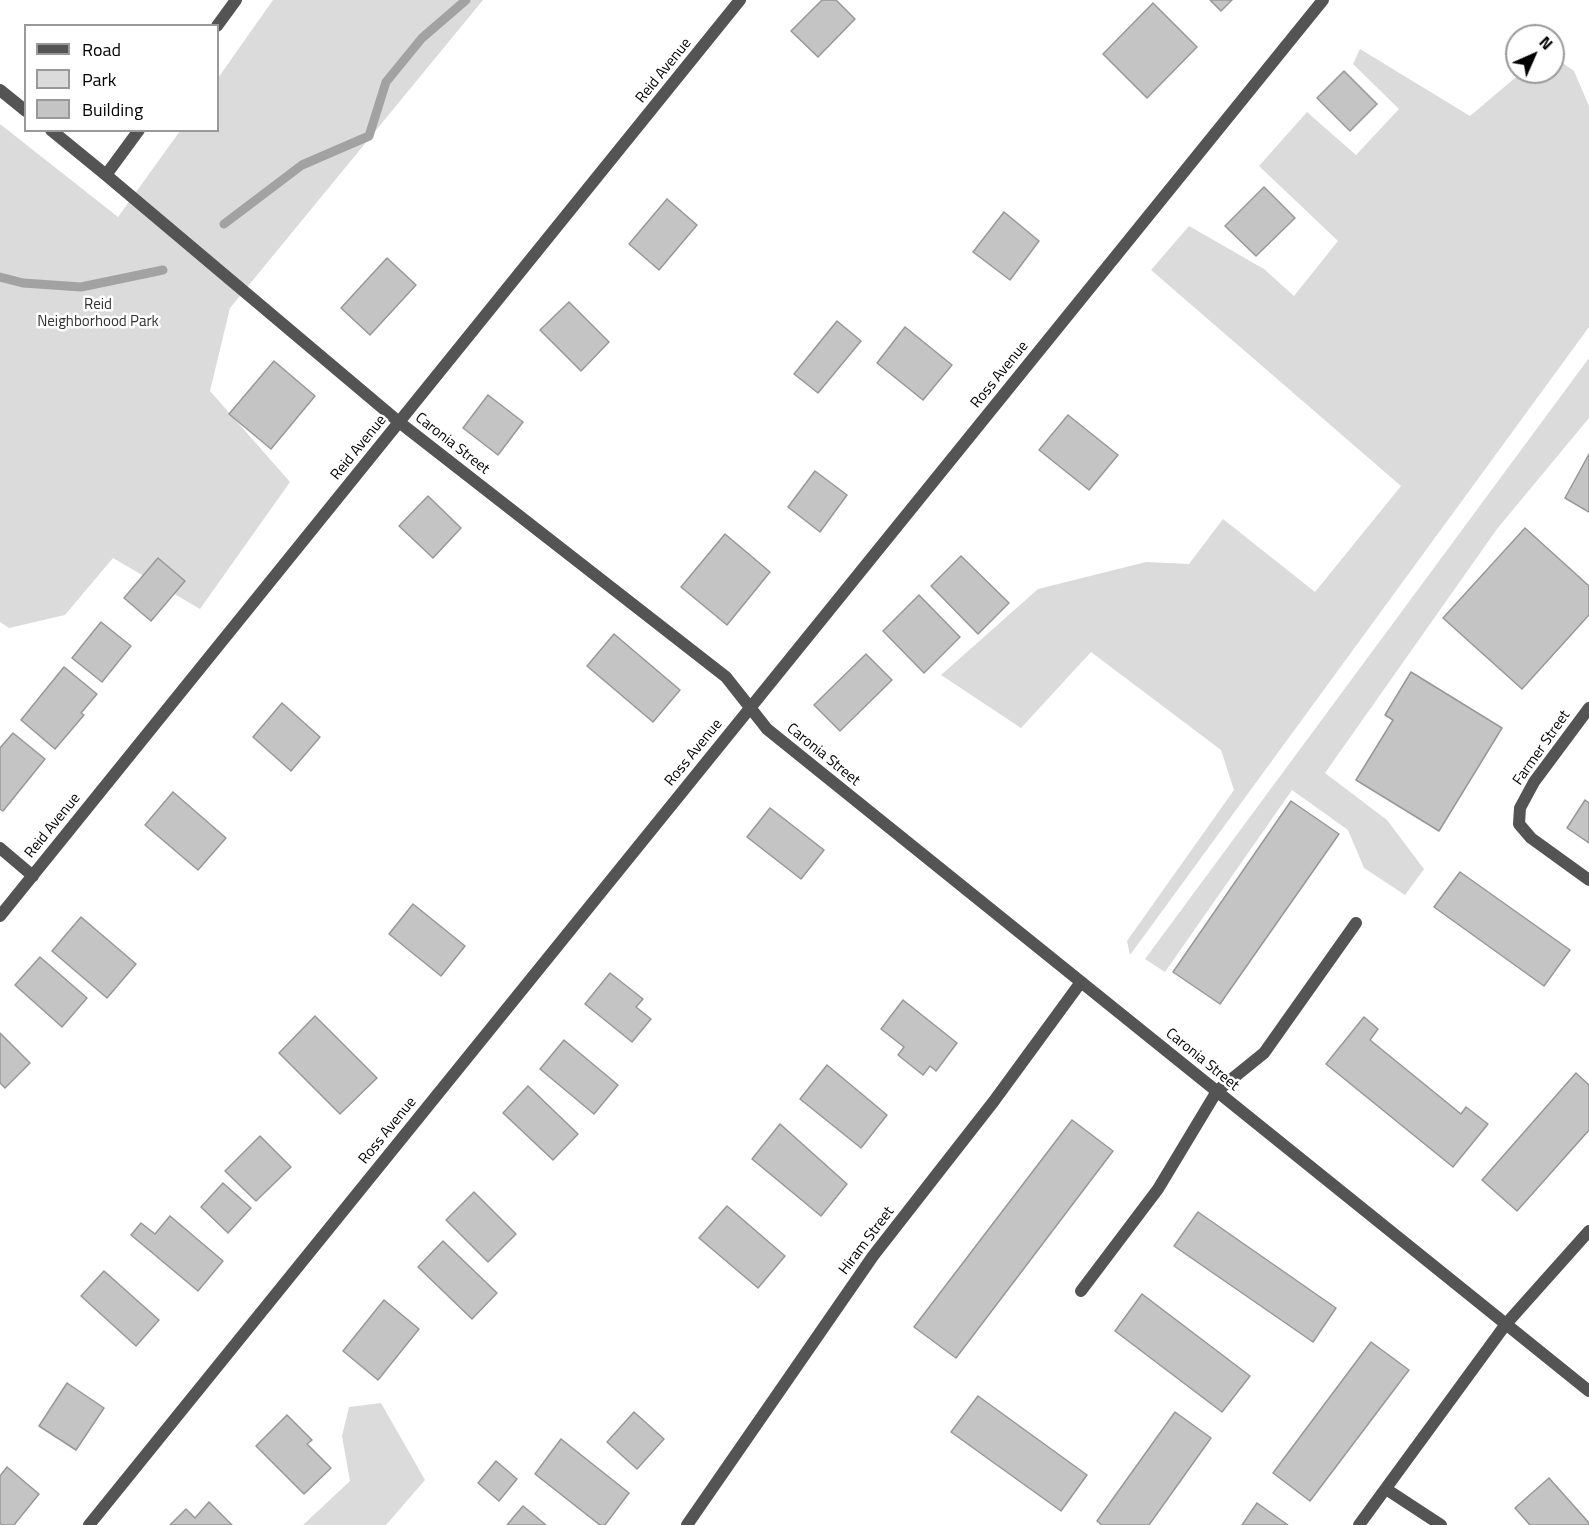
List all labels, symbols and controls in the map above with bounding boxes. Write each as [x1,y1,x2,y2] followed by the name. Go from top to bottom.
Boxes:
[24,24,219,132] legend
[1505,24,1565,84] north arrow
[1534,30,1559,55] text: N
[632,35,696,107] street label: Reid Avenue
[82,36,121,63] text: Road
[82,66,116,93] text: Park
[82,96,143,123] text: Building
[37,296,159,331] park label: Reid Neighborhood Park
[967,338,1033,412] street label: Ross Avenue
[411,409,493,479] street label: Caronia Street
[327,412,391,484] street label: Reid Avenue
[1510,707,1574,789] street label: Farmer Street
[661,716,727,790] street label: Ross Avenue
[783,720,863,790] street label: Caronia Street
[21,790,85,862] street label: Reid Avenue
[1162,1025,1242,1095] street label: Caronia Street
[355,1094,421,1168] street label: Ross Avenue
[836,1203,898,1279] street label: Hiram Street

